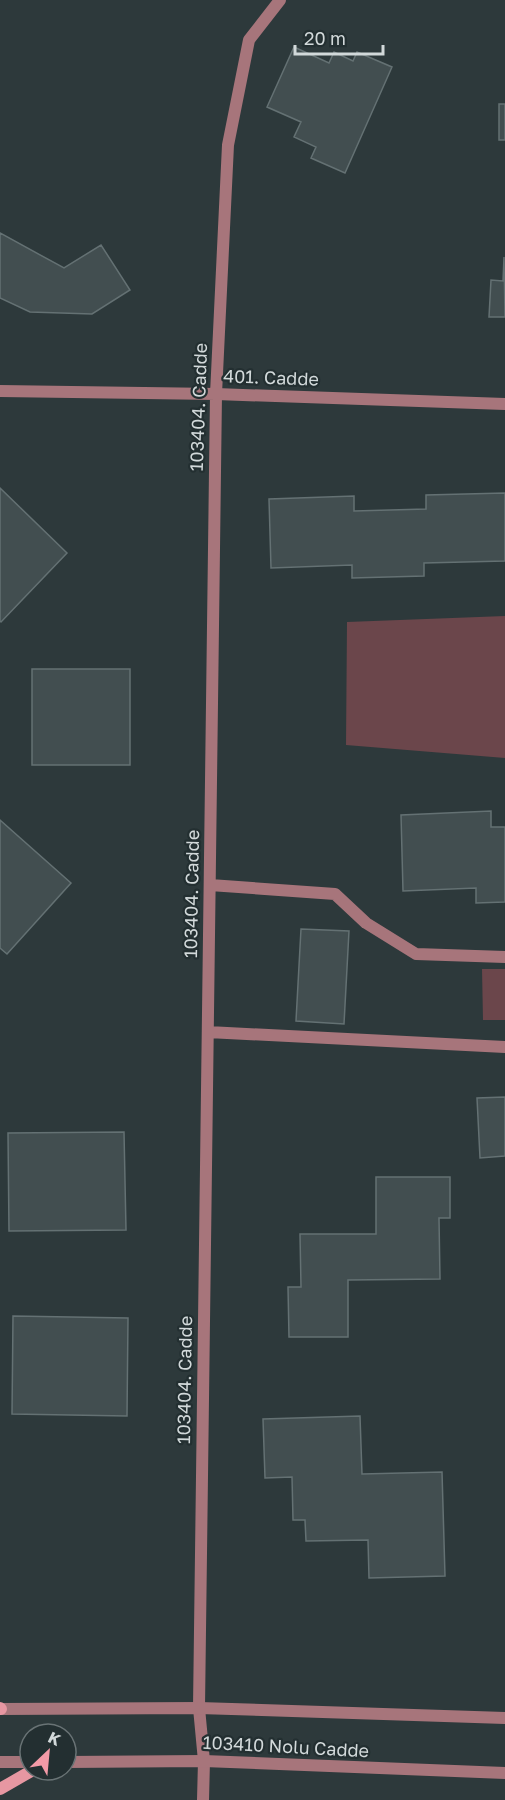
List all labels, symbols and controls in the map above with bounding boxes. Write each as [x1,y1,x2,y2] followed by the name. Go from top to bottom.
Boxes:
[295,18,384,56] scale bar
[304,27,346,49] text: 20 m
[185,342,211,472] street label: 103404. Cadde
[223,364,319,390] street label: 401. Cadde
[179,830,203,958] street label: 103404. Cadde
[172,1316,196,1444] street label: 103404. Cadde
[18,1722,78,1782] north arrow
[45,1727,65,1750] text: K
[202,1731,370,1761] street label: 103410 Nolu Cadde

